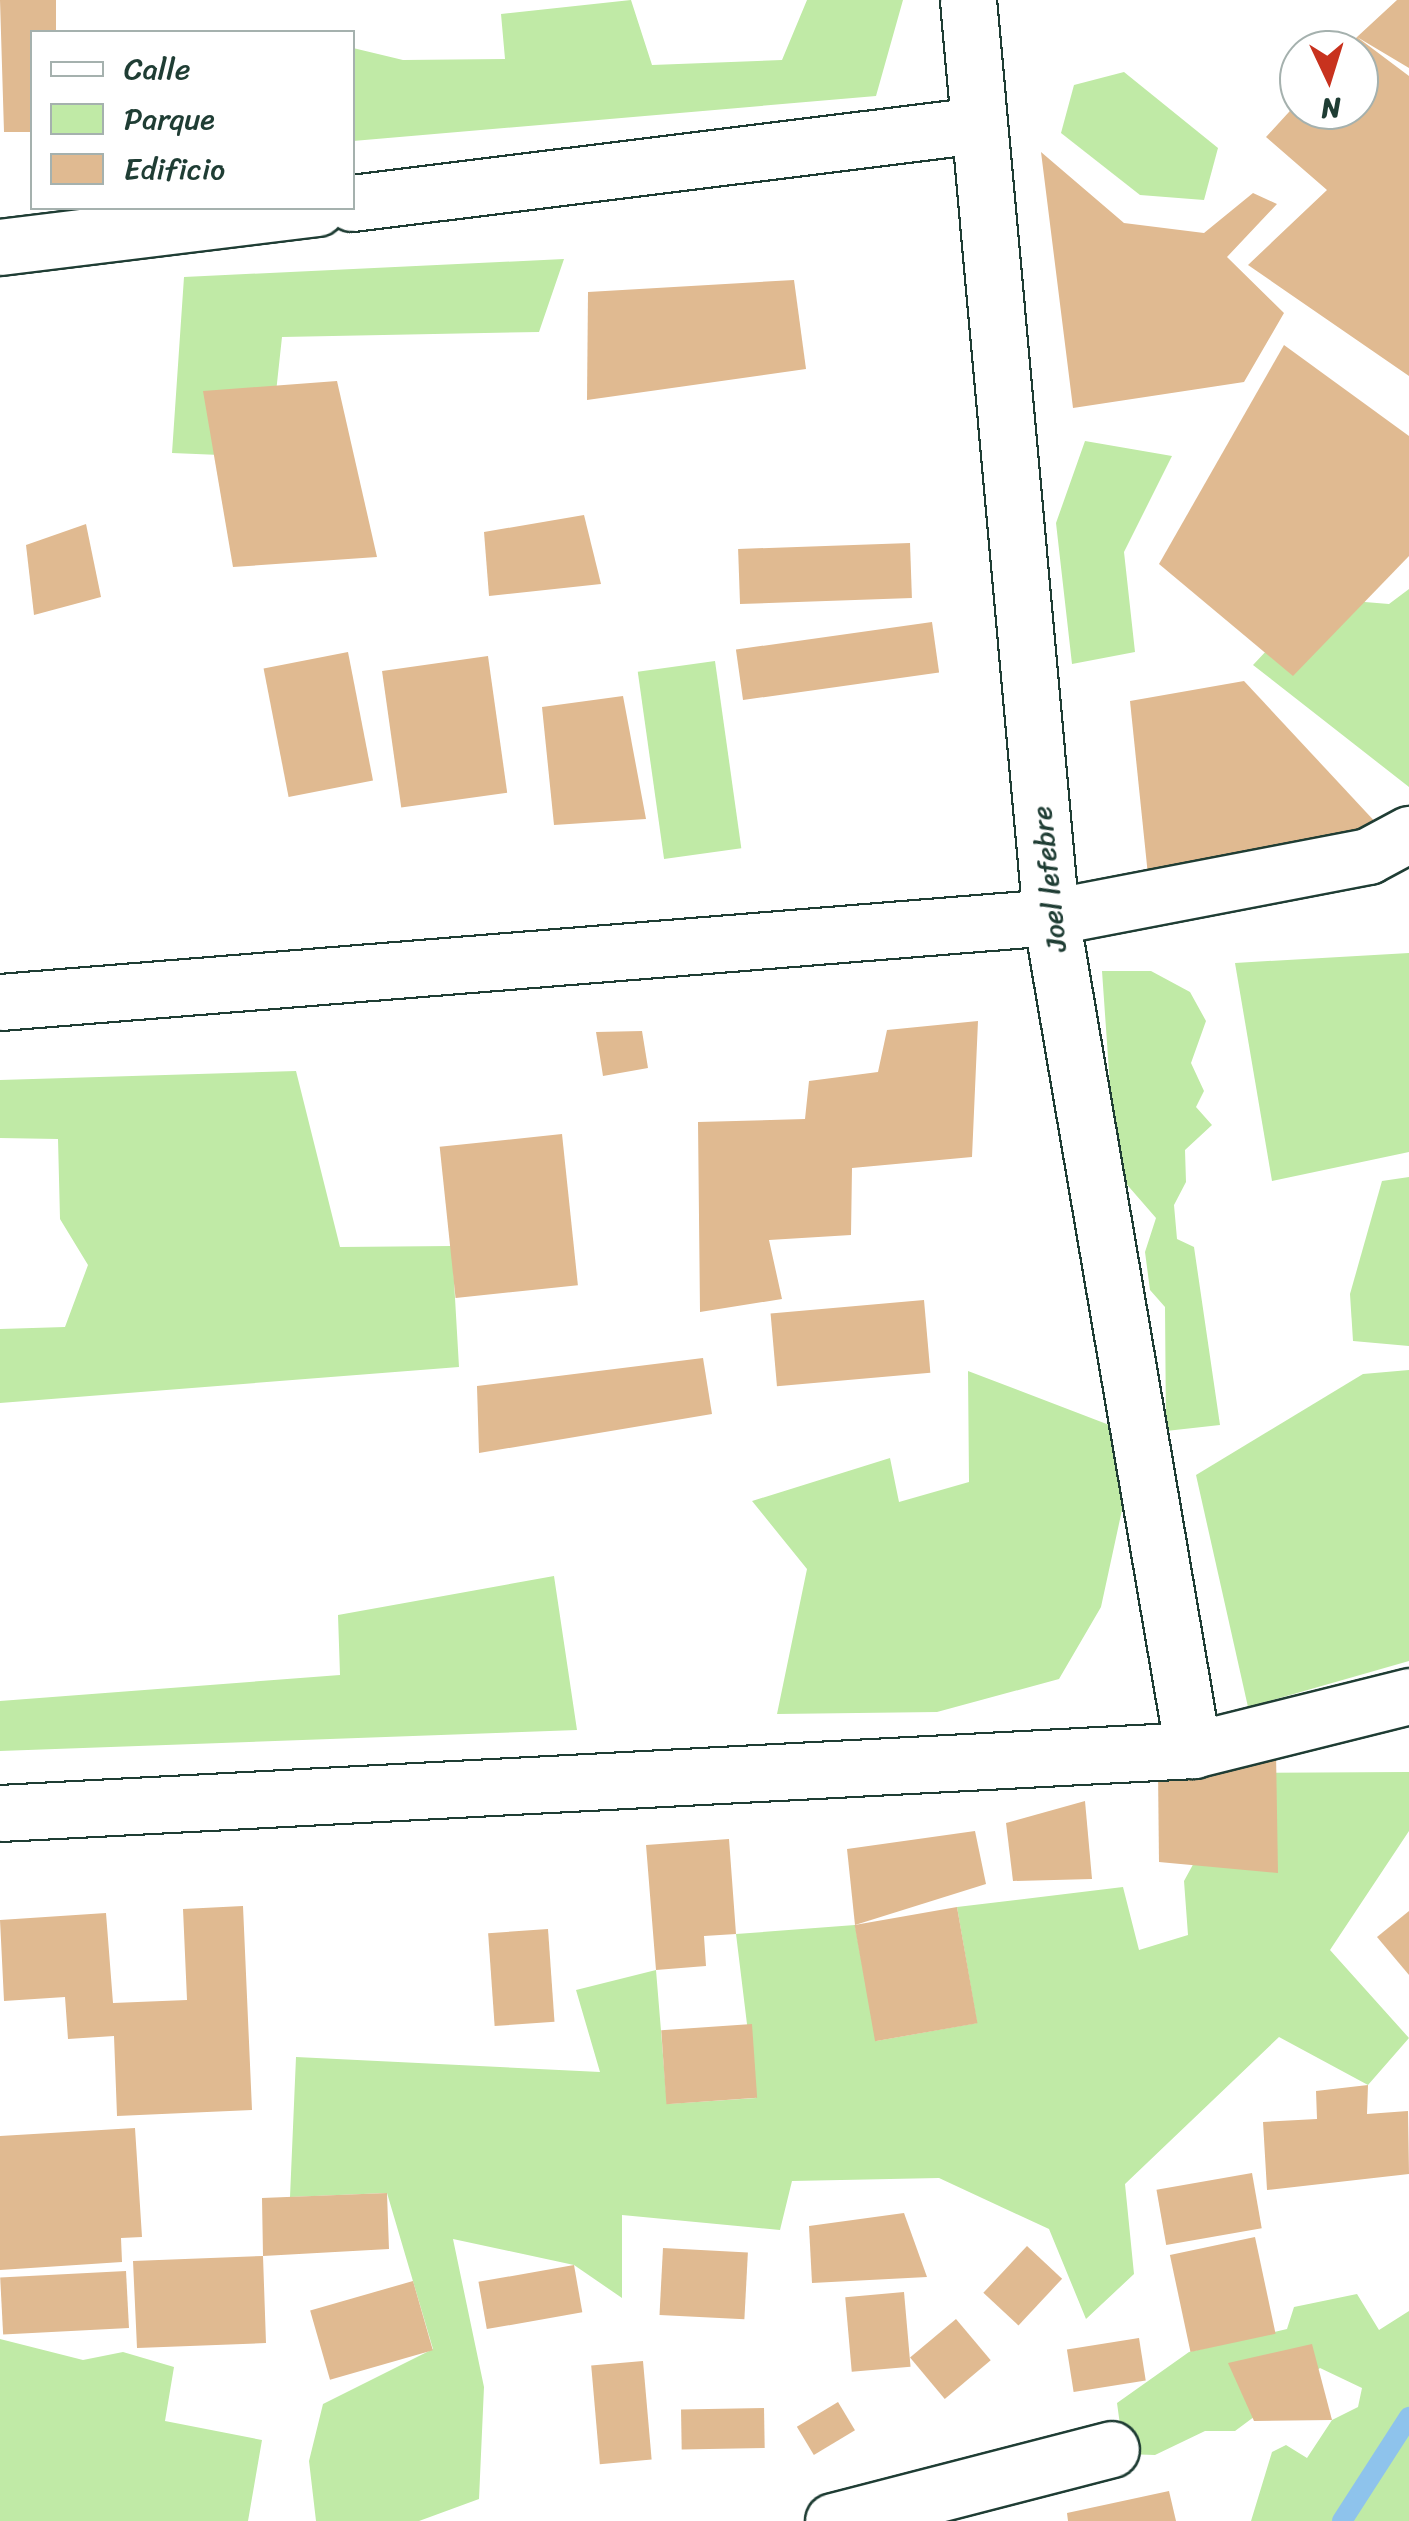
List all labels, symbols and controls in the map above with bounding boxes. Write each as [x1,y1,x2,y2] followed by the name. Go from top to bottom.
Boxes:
[30,30,355,210] legend
[1279,30,1379,130] north arrow
[124,42,190,96] text: Calle
[1320,83,1342,134] text: N
[124,92,215,146] text: Parque
[124,142,225,196] text: Edificio
[1025,805,1073,953] street label: Joel lefebre

